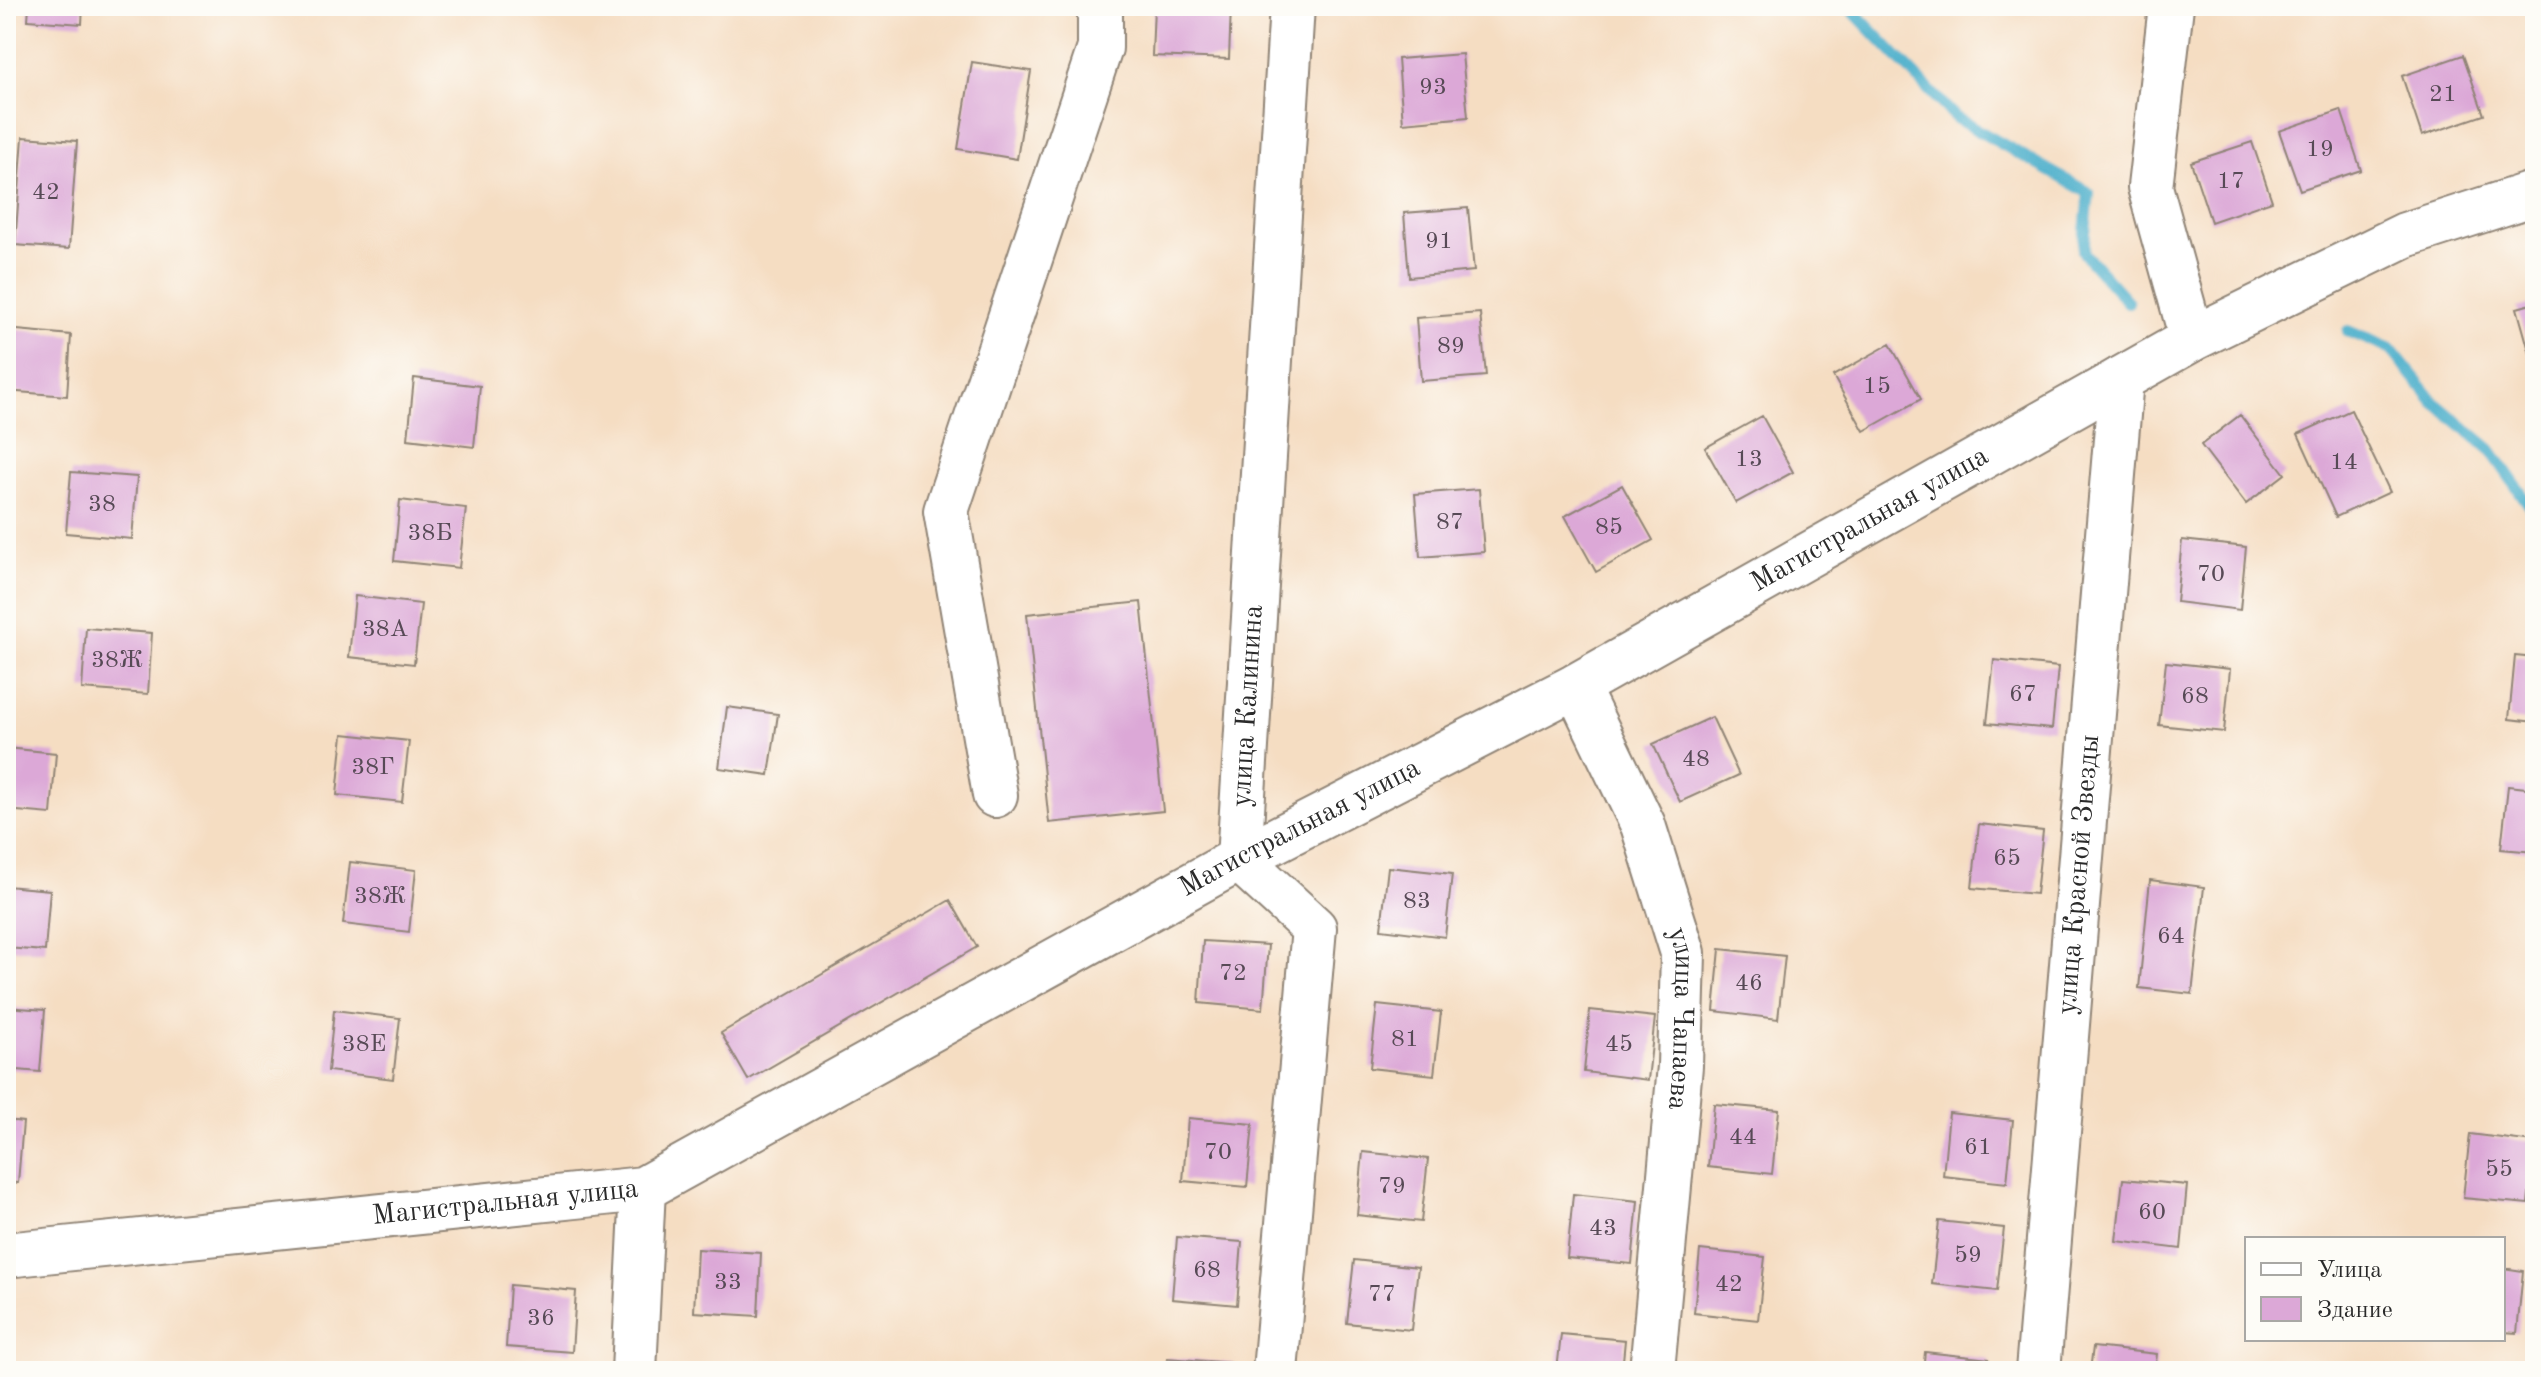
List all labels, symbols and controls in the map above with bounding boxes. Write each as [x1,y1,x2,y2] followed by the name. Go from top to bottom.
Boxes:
[1419,76,1447,100] house number: 93
[2429,83,2457,107] house number: 21
[2306,138,2334,162] house number: 19
[2217,170,2245,194] house number: 17
[32,181,60,205] house number: 42
[1425,230,1453,254] house number: 91
[1437,335,1465,359] house number: 89
[1863,375,1891,399] house number: 15
[1747,442,1994,598] street label: Магистральная улица
[1735,448,1763,472] house number: 13
[2330,451,2358,475] house number: 14
[88,493,116,517] house number: 38
[1436,511,1464,535] house number: 87
[1595,516,1623,540] house number: 85
[408,522,452,546] house number: 38Б
[2197,563,2225,587] house number: 70
[1228,604,1269,808] street label: улица Калинина
[362,618,408,642] house number: 38А
[91,649,143,673] house number: 38Ж
[2009,683,2037,707] house number: 67
[2181,685,2209,709] house number: 68
[2054,734,2105,1016] street label: улица Красной Звезды
[1682,748,1710,772] house number: 48
[1175,754,1425,903] street label: Магистральная улица
[351,756,395,780] house number: 38Г
[1993,847,2021,871] house number: 65
[354,885,406,909] house number: 38Ж
[1403,890,1431,914] house number: 83
[1662,924,1697,1111] street label: улица Чапаева
[2157,925,2185,949] house number: 64
[1219,962,1247,986] house number: 72
[1735,972,1763,996] house number: 46
[1391,1028,1419,1052] house number: 81
[342,1033,386,1057] house number: 38Е
[1605,1033,1633,1057] house number: 45
[1729,1126,1757,1150] house number: 44
[1964,1136,1992,1160] house number: 61
[1204,1141,1232,1165] house number: 70
[2485,1158,2513,1182] house number: 55
[1378,1175,1406,1199] house number: 79
[371,1176,640,1231] street label: Магистральная улица
[2138,1201,2166,1225] house number: 60
[1589,1217,1617,1241] house number: 43
[2245,1237,2505,1341] legend
[1954,1244,1982,1268] house number: 59
[1193,1259,1221,1283] house number: 68
[2317,1259,2382,1283] text: Улица
[714,1271,742,1295] house number: 33
[1715,1273,1743,1297] house number: 42
[1368,1283,1396,1307] house number: 77
[2317,1299,2393,1323] text: Здание
[527,1307,555,1331] house number: 36

